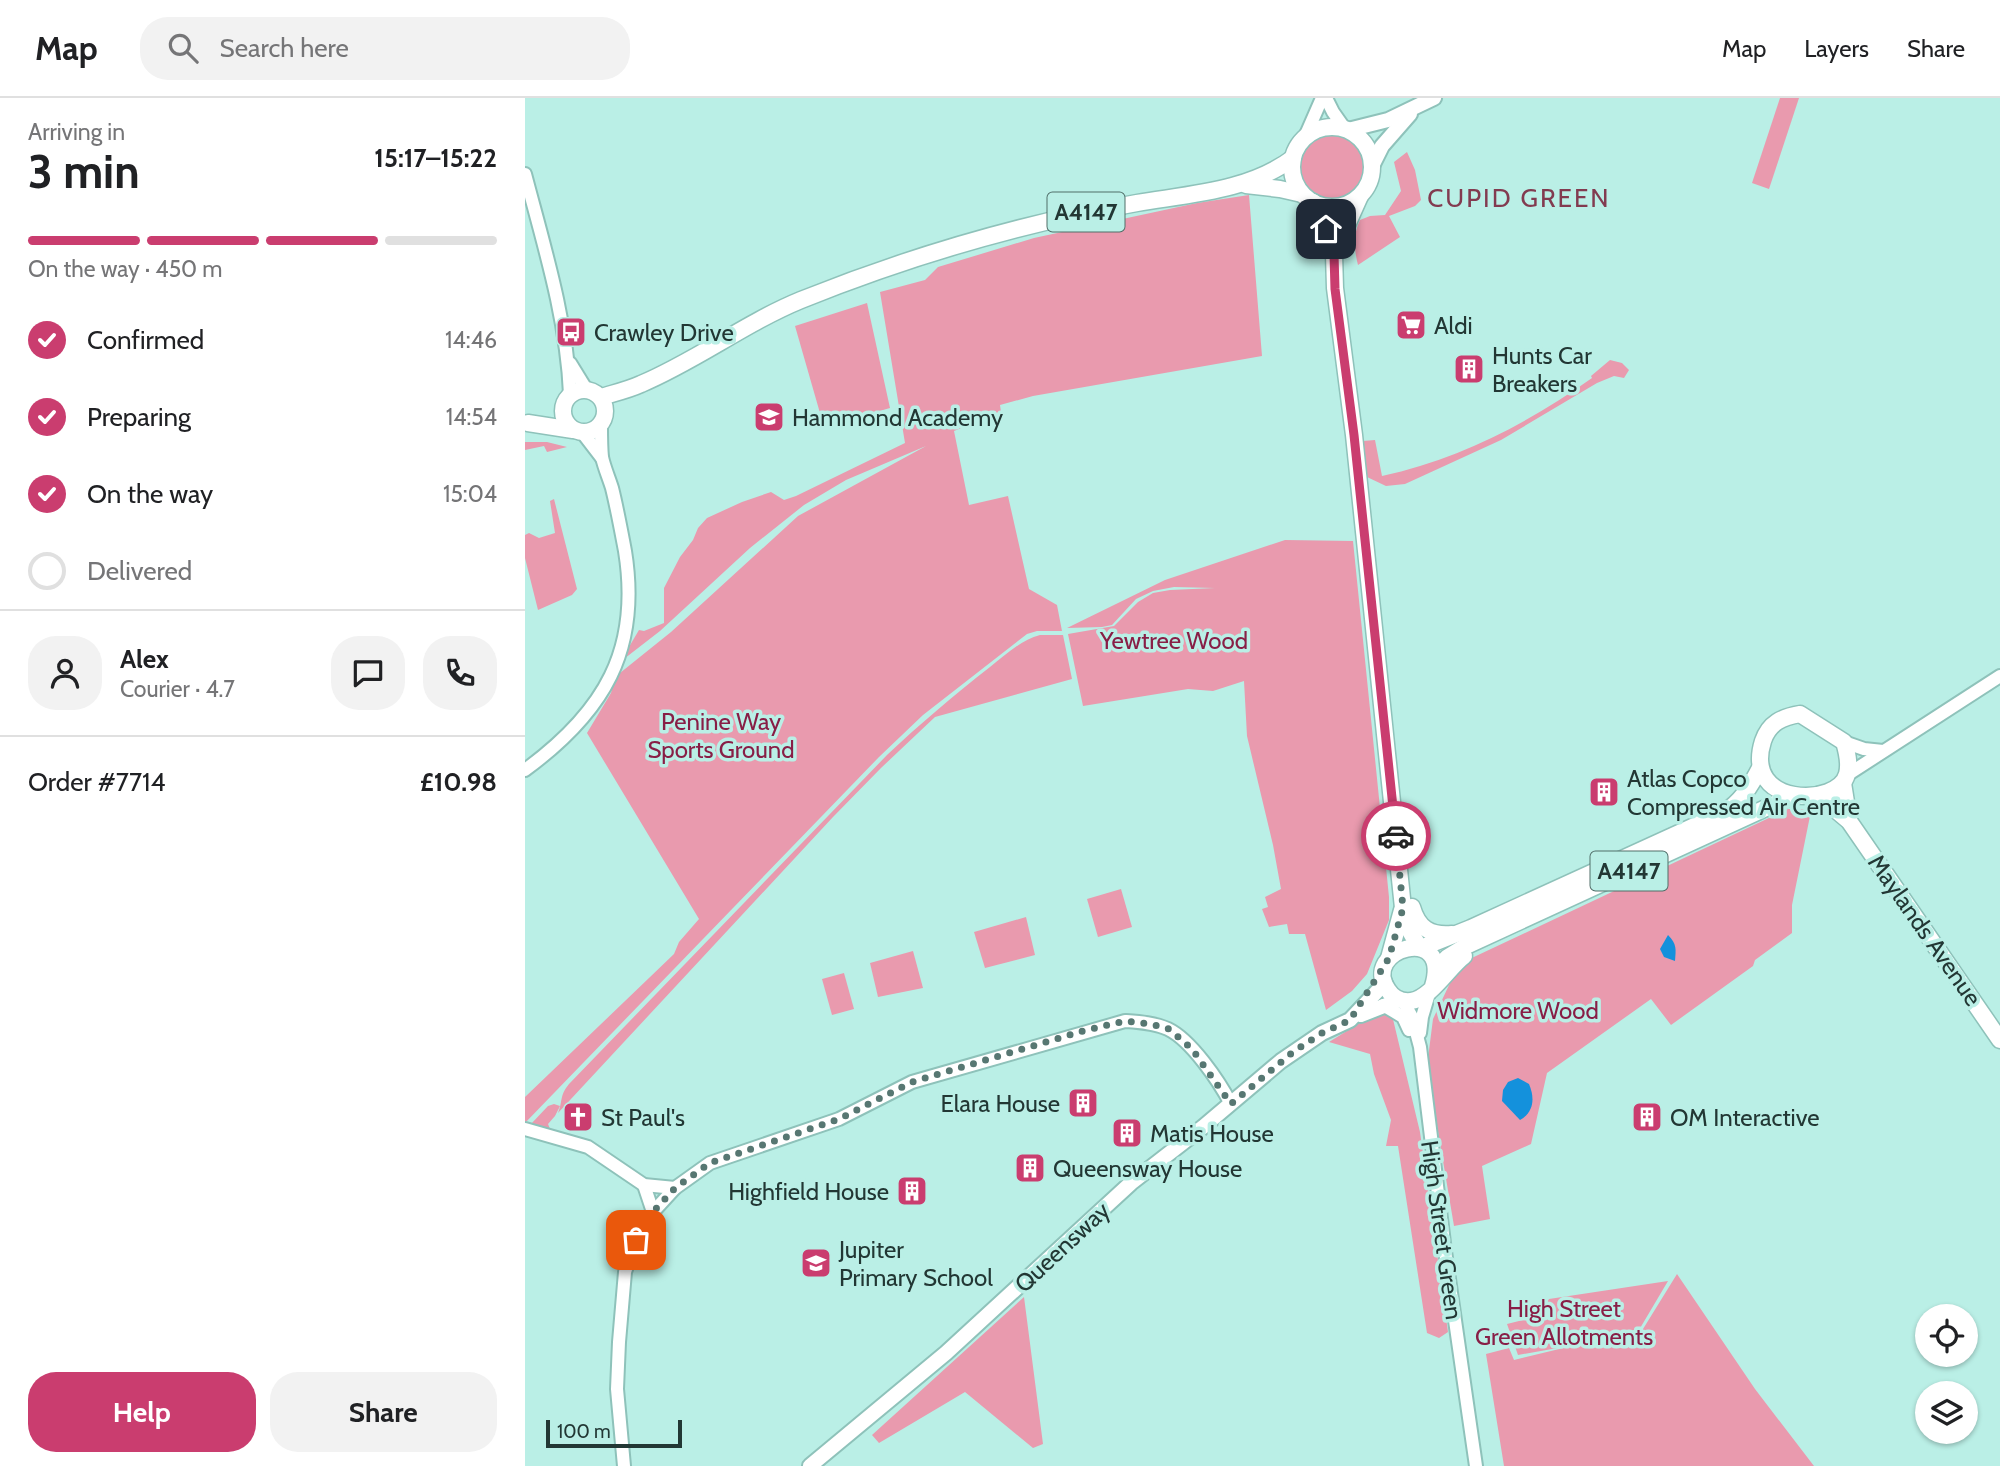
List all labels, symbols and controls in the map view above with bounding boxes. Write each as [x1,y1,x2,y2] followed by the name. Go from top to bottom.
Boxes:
[140,17,630,80] search box
[35,28,98,68] text: Map
[164,29,202,67] icon: search
[220,32,349,64] text: Search here
[1722,34,1766,63] text: Map
[1804,34,1869,63] text: Layers
[1907,34,1965,63] text: Share
[28,118,125,146] text: Arriving in
[374,142,497,174] text: 15:17–15:22
[28,144,140,200] text: 3 min
[1427,182,1611,214] district label: CUPID GREEN
[1047,192,1125,232] road number: A4147
[1296,199,1356,259] pin
[1307,210,1345,248] icon: home
[28,255,223,283] text: On the way · 450 m
[1394,308,1428,342] supermarket icon: Aldi
[1434,311,1473,340] place label: Aldi
[554,315,588,349] bus stop icon: Crawley Drive
[594,318,734,347] place label: Crawley Drive
[28,321,66,359] icon: check
[87,324,204,356] text: Confirmed
[445,326,497,354] text: 14:46
[1492,341,1592,398] place label: Hunts Car Breakers
[1452,352,1486,386] building icon: Hunts Car Breakers
[28,398,66,436] icon: check
[752,400,786,434] school or university icon: Hammond Academy
[87,401,191,433] text: Preparing
[446,403,497,431] text: 14:54
[792,403,1003,432] place label: Hammond Academy
[28,475,66,513] icon: check
[87,478,213,510] text: On the way
[443,480,497,508] text: 15:04
[87,555,192,587] text: Delivered
[1099,626,1248,655] park label: Yewtree Wood
[28,636,102,710] button: person
[331,636,405,710] button: chat
[423,636,497,710] button: phone
[120,643,169,675] text: Alex
[120,675,235,703] text: Courier · 4.7
[647,707,795,764] park label: Penine Way Sports Ground
[1627,764,1860,821] place label: Atlas Copco Compressed Air Centre
[28,766,166,798] text: Order #7714
[420,766,497,798] text: £10.98
[1587,775,1621,809] building icon: Atlas Copco Compressed Air Centre
[1361,801,1431,871] courier
[1377,817,1415,855] icon: car
[1862,849,1988,1011] street label: Maylands Avenue
[1591,852,1667,890] road number: A4147
[1437,996,1599,1025] park label: Widmore Wood
[1066,1086,1100,1120] building icon: Elara House
[941,1089,1060,1118] place label: Elara House
[561,1100,595,1134] church icon: St Paul's
[1630,1100,1664,1134] building icon: OM Interactive
[601,1103,685,1132] place label: St Paul's
[1670,1103,1820,1132] place label: OM Interactive
[1110,1116,1144,1150] building icon: Matis House
[1150,1119,1274,1148] place label: Matis House
[1415,1139,1469,1321] street label: High Street Green
[1013,1151,1047,1185] building icon: Queensway House
[1053,1154,1242,1183] place label: Queensway House
[895,1174,929,1208] building icon: Highfield House
[728,1177,889,1206] place label: Highfield House
[1008,1196,1116,1298] street label: Queensway
[606,1210,666,1270] pin
[617,1221,655,1259] icon: bag
[838,1235,993,1292] place label: Jupiter Primary School
[799,1246,833,1280] school or university icon: Jupiter Primary School
[1475,1294,1653,1351] park label: High Street Green Allotments
[1915,1304,1978,1444] map controls
[1915,1304,1978,1367] button: locate
[28,1372,256,1452] button: Help
[270,1372,497,1452] button: Share
[1915,1381,1978,1444] button: layers
[546,1417,683,1449] scale bar
[557,1420,611,1443] text: 100 m

